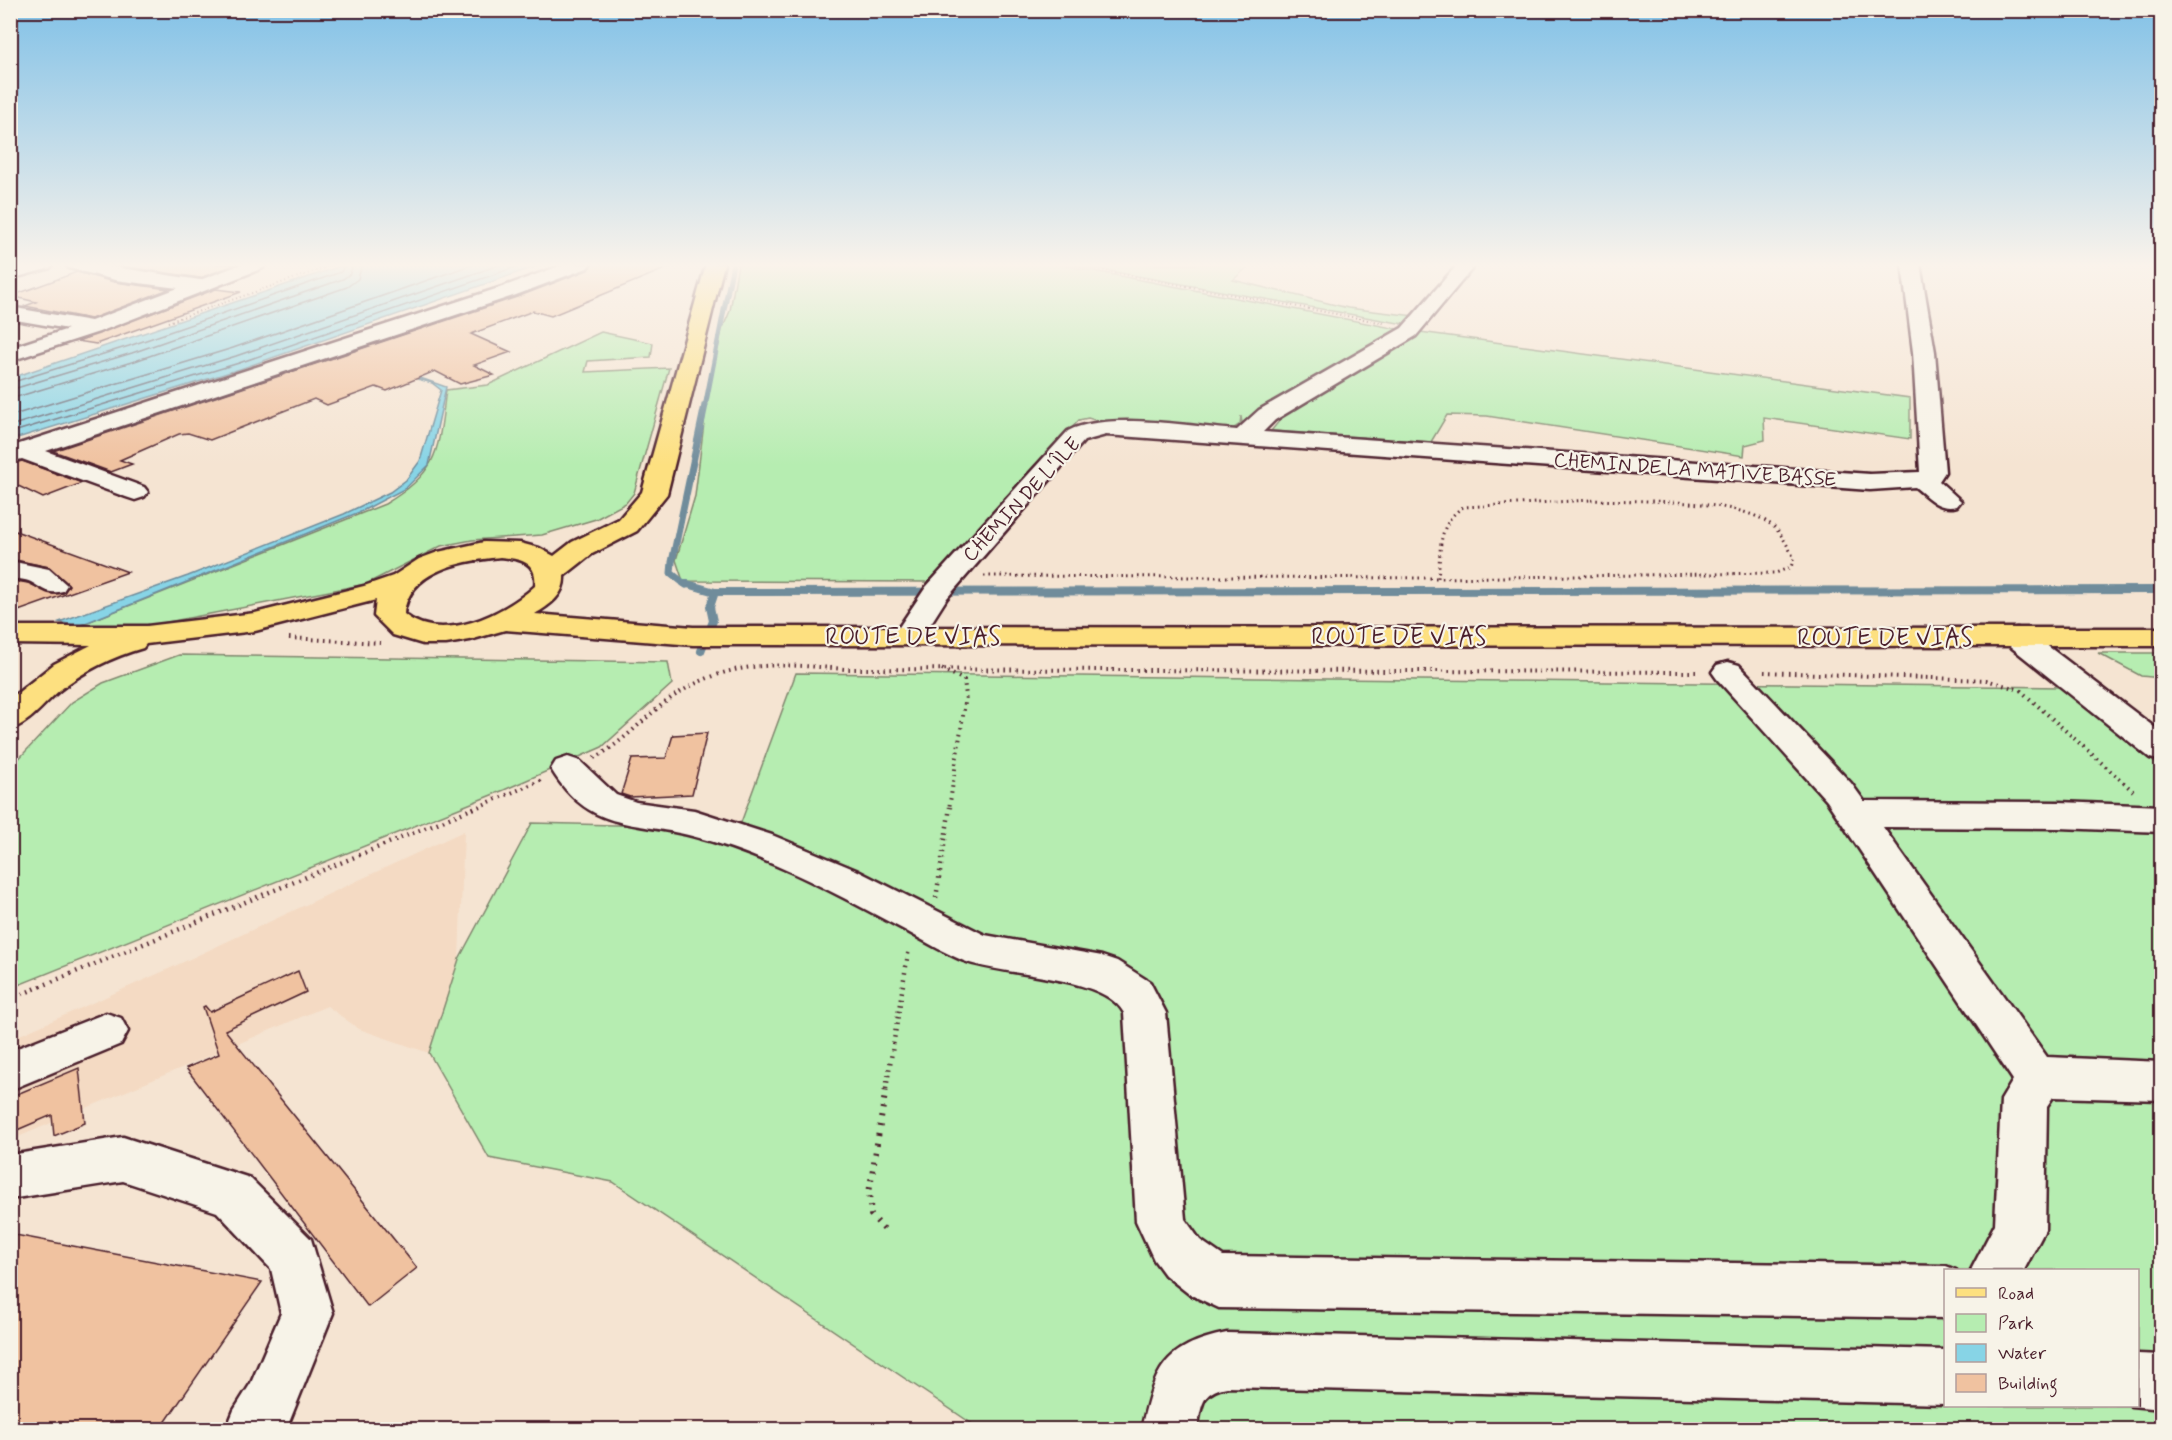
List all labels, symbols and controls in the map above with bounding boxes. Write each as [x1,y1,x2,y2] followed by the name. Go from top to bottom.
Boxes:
[957,432,1087,568] street label: CHEMIN DE L'ÎLE
[1553,447,1837,494] street label: CHEMIN DE LA MATIVE BASSE
[825,622,1001,653] street label: ROUTE DE VIAS
[1311,622,1487,653] street label: ROUTE DE VIAS
[1797,623,1973,654] street label: ROUTE DE VIAS
[1944,1269,2139,1407] legend
[1998,1282,2034,1306] text: Road
[1998,1312,2034,1336] text: Park
[1998,1342,2047,1366] text: Water
[1998,1372,2058,1398] text: Building

